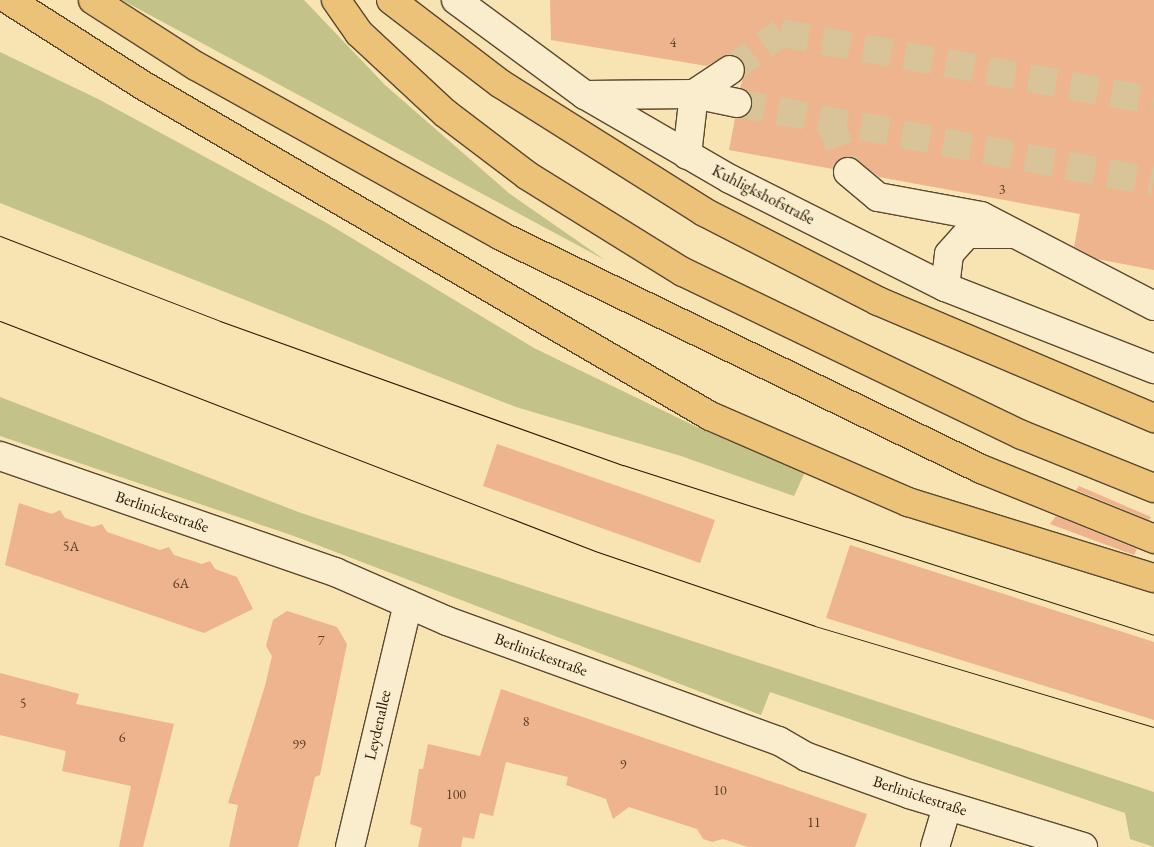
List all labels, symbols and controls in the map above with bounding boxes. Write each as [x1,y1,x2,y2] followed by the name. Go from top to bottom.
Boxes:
[670,34,676,50] house number: 4
[709,161,817,229] street label: Kuhligkshofstraße
[999,181,1005,197] house number: 3
[113,487,211,537] street label: Berlinickestraße
[63,538,79,554] house number: 5A
[173,575,189,591] house number: 6A
[492,629,590,681] street label: Berlinickestraße
[318,632,324,648] house number: 7
[361,688,395,762] street label: Leydenallee
[20,695,26,711] house number: 5
[523,713,529,729] house number: 8
[119,729,125,745] house number: 6
[292,736,306,752] house number: 99
[620,756,626,772] house number: 9
[871,772,969,820] street label: Berlinickestraße
[713,782,727,798] house number: 10
[446,786,466,802] house number: 100
[807,814,821,830] house number: 11

